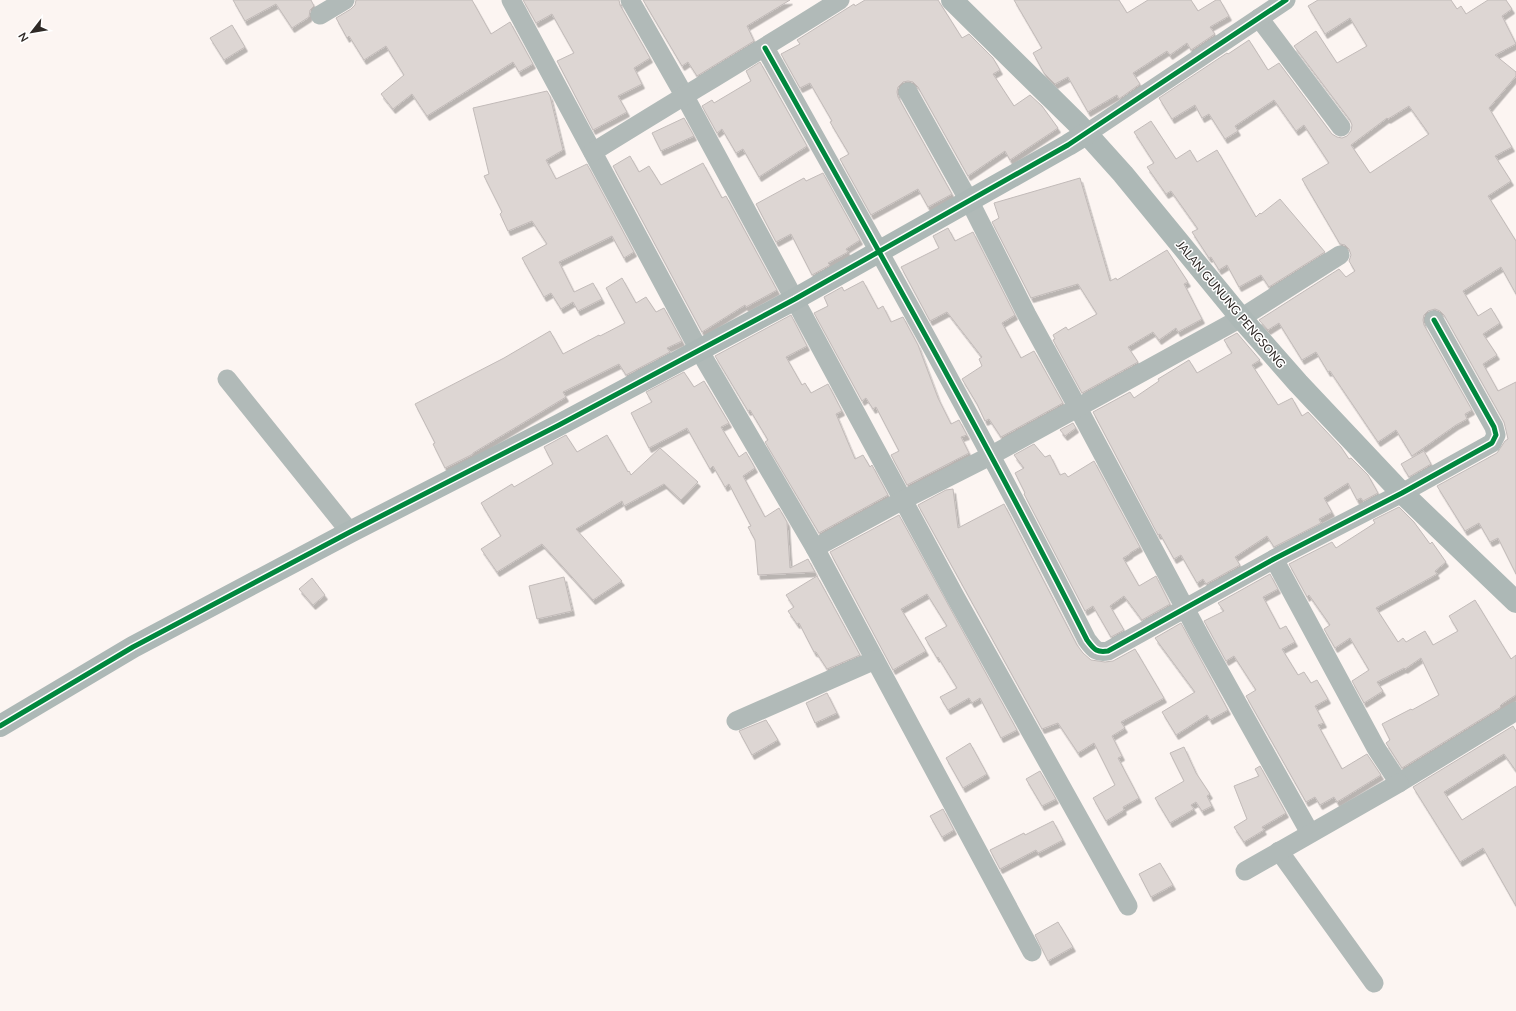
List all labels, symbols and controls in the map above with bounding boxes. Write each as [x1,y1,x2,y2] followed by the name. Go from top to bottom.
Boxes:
[12,12,52,52] north arrow
[15,30,31,44] text: N
[1173,237,1289,371] street label: JALAN GUNUNG PENGSONG

